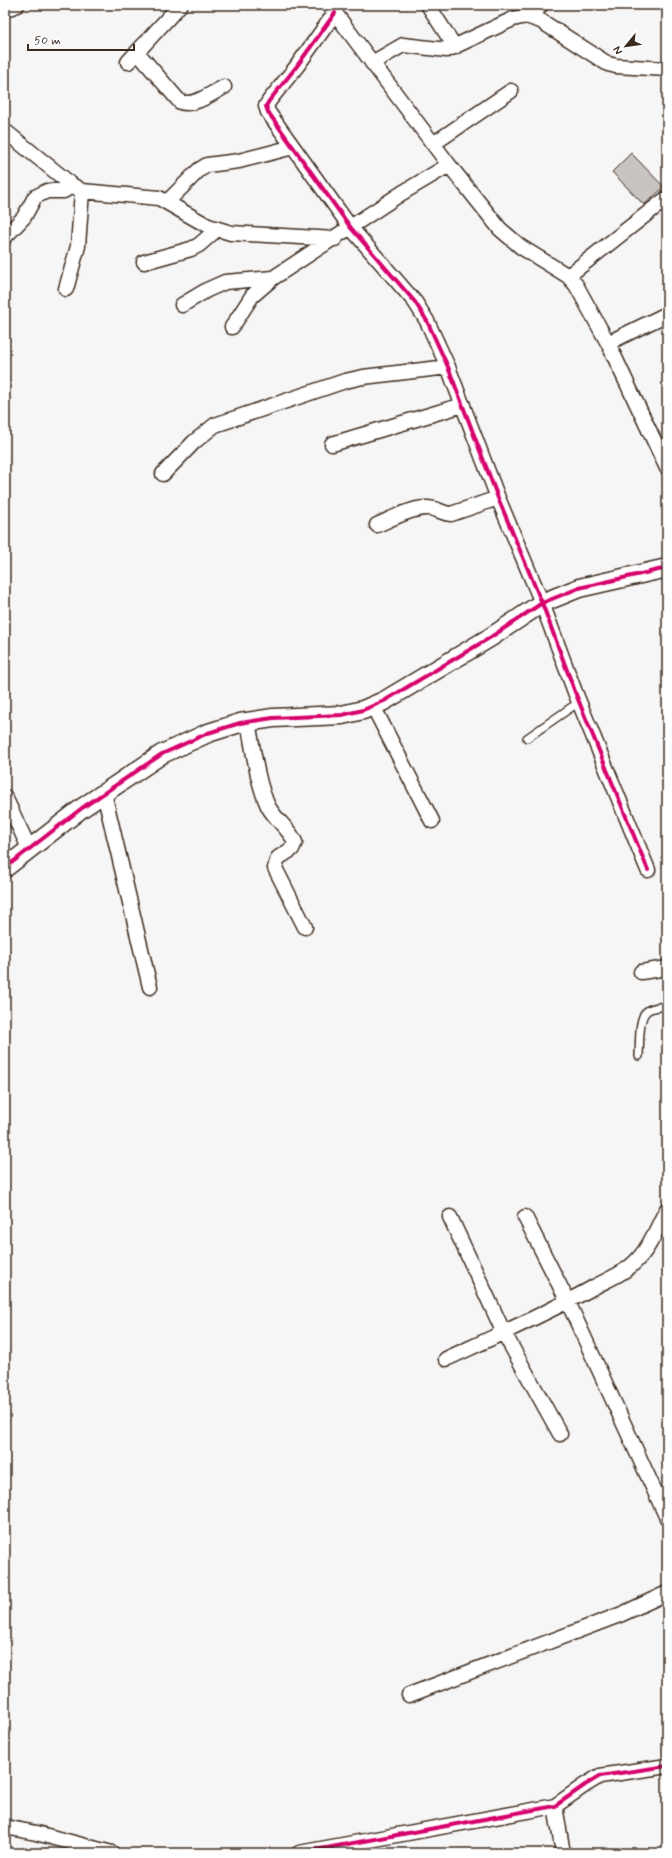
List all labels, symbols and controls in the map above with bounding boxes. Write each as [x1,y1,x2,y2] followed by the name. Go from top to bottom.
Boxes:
[28,26,134,52] scale bar
[606,26,646,66] north arrow
[34,33,61,49] text: 50 m
[610,44,626,57] text: N

